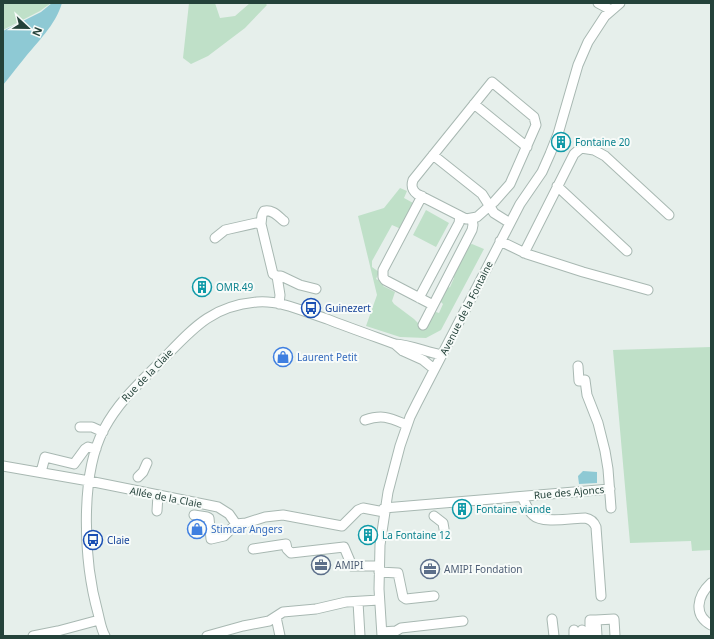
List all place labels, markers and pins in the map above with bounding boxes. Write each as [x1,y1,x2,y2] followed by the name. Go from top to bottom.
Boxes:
[550,131,572,153] building icon: Fontaine 20
[575,135,630,149] place label: Fontaine 20
[191,276,213,298] building icon: OMR.49
[216,280,253,294] place label: OMR.49
[300,297,322,319] bus stop icon: Guinezert
[325,301,371,315] place label: Guinezert
[272,346,294,368] shop icon: Laurent Petit
[297,350,358,364] place label: Laurent Petit
[451,498,473,520] building icon: Fontaine viande
[476,502,551,516] place label: Fontaine viande
[186,518,208,540] shop icon: Stimcar Angers
[211,522,283,536] place label: Stimcar Angers
[357,524,379,546] building icon: La Fontaine 12
[382,528,451,542] place label: La Fontaine 12
[82,529,104,551] bus stop icon: Claie
[107,533,130,547] place label: Claie
[310,554,332,576] office icon: AMIPI
[335,558,363,572] place label: AMIPI
[419,558,441,580] office icon: AMIPI Fondation
[444,562,523,576] place label: AMIPI Fondation

